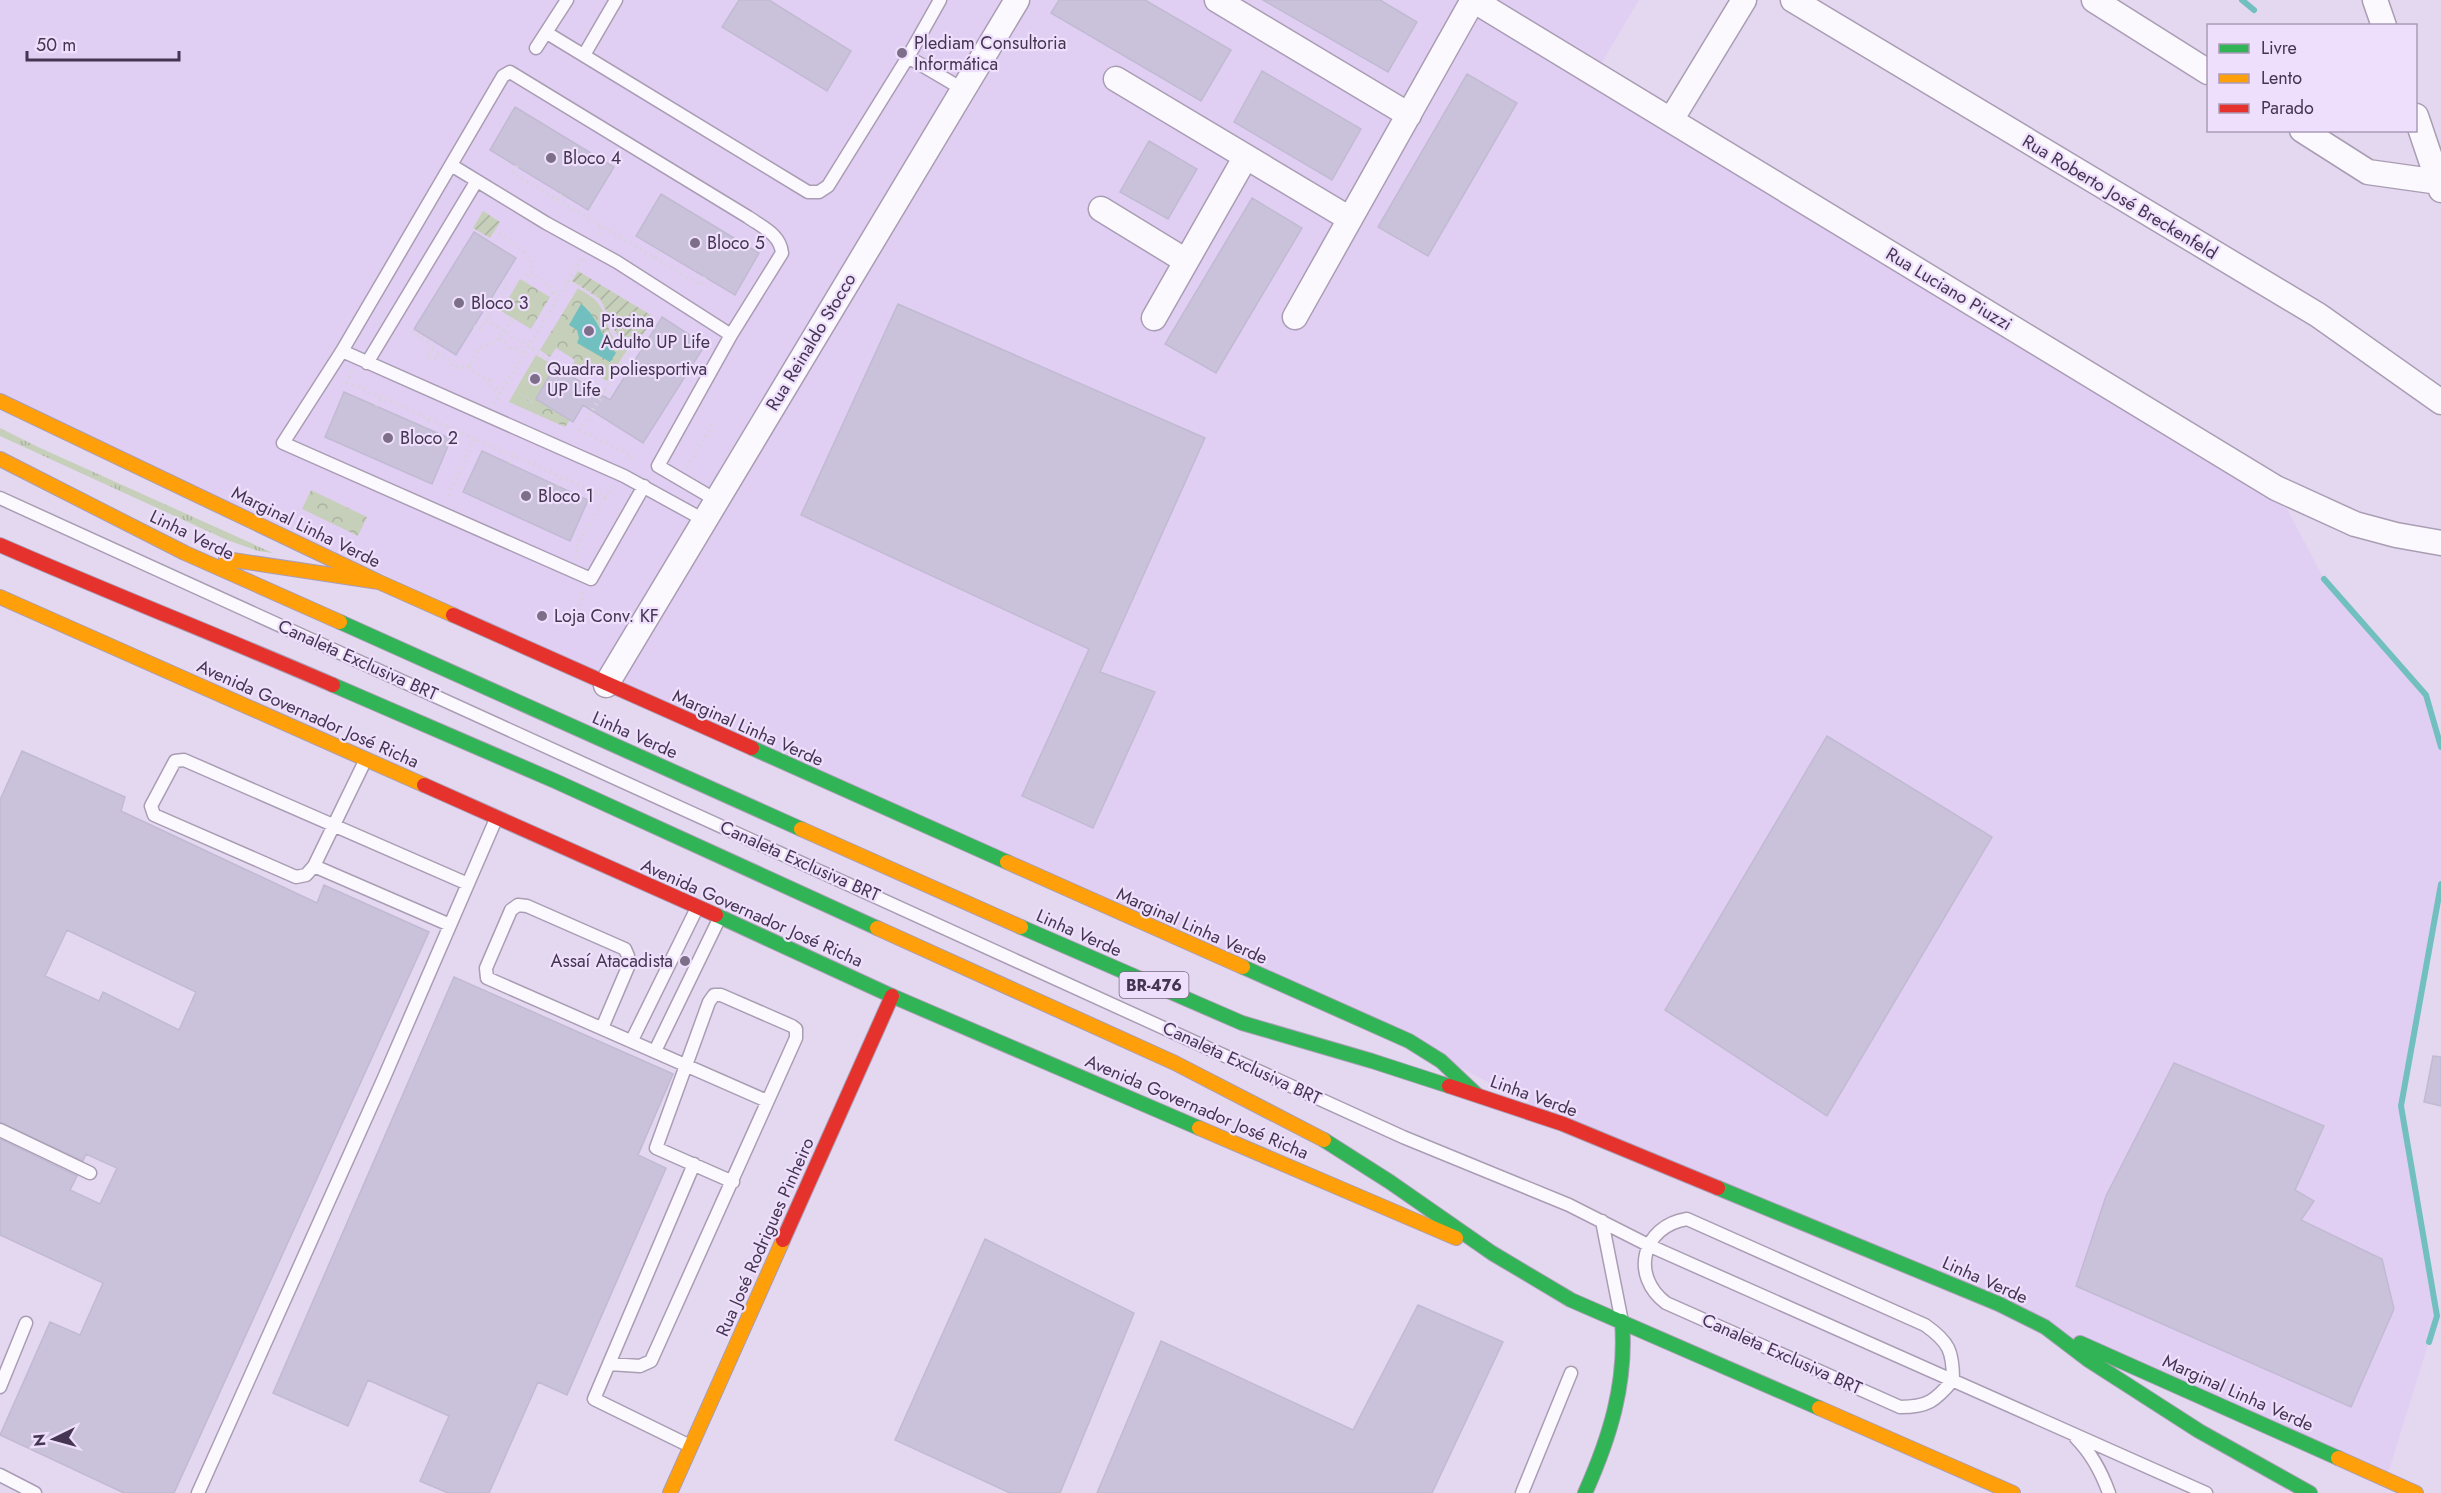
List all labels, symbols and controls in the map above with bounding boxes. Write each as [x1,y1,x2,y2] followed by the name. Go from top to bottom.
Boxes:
[27,24,178,62] scale bar
[2207,24,2417,132] legend
[914,30,1066,77] place label: Plediam Consultoria Informática
[36,32,76,58] text: 50 m
[2261,35,2297,61] text: Livre
[895,46,909,60] marker: Plediam Consultoria Informática
[2261,65,2302,91] text: Lento
[2261,95,2314,121] text: Parado
[2017,128,2223,266] street label: Rua Roberto José Breckenfeld
[563,145,621,171] place label: Bloco 4
[544,151,558,165] marker: Bloco 4
[707,230,765,256] place label: Bloco 5
[688,236,702,250] marker: Bloco 5
[1881,241,2017,337] street label: Rua Luciano Piuzzi
[760,268,863,416] street label: Rua Reinaldo Stocco
[471,290,529,316] place label: Bloco 3
[452,296,466,310] marker: Bloco 3
[601,308,710,355] place label: Piscina Adulto UP Life
[582,324,596,338] marker: Piscina Adulto UP Life
[547,356,707,403] place label: Quadra poliesportiva UP Life
[528,372,542,386] marker: Quadra poliesportiva UP Life
[400,425,458,451] place label: Bloco 2
[381,431,395,445] marker: Bloco 2
[227,480,385,574] street label: Marginal Linha Verde
[538,483,594,509] place label: Bloco 1
[519,489,533,503] marker: Bloco 1
[145,503,239,567] street label: Linha Verde
[554,603,659,629] place label: Loja Conv. KF
[535,609,549,623] marker: Loja Conv. KF
[274,613,443,707] street label: Canaleta Exclusiva BRT
[193,653,423,775] street label: Avenida Governador José Richa
[668,683,828,773] street label: Marginal Linha Verde
[588,705,682,765] street label: Linha Verde
[716,814,885,908] street label: Canaleta Exclusiva BRT
[637,852,867,974] street label: Avenida Governador José Richa
[1112,881,1272,971] street label: Marginal Linha Verde
[1032,903,1126,963] street label: Linha Verde
[551,948,673,974] place label: Assaí Atacadista
[678,954,692,968] marker: Assaí Atacadista
[1120,972,1188,998] road number: BR-476
[1158,1015,1326,1112] street label: Canaleta Exclusiva BRT
[1081,1048,1313,1166] street label: Avenida Governador José Richa
[1487,1068,1581,1124] street label: Linha Verde
[709,1133,821,1341] street label: Rua José Rodrigues Pinheiro
[1938,1250,2032,1310] street label: Linha Verde
[1698,1307,1867,1401] street label: Canaleta Exclusiva BRT
[2158,1348,2318,1438] street label: Marginal Linha Verde
[24,1409,84,1469] north arrow
[28,1433,52,1448] text: N

